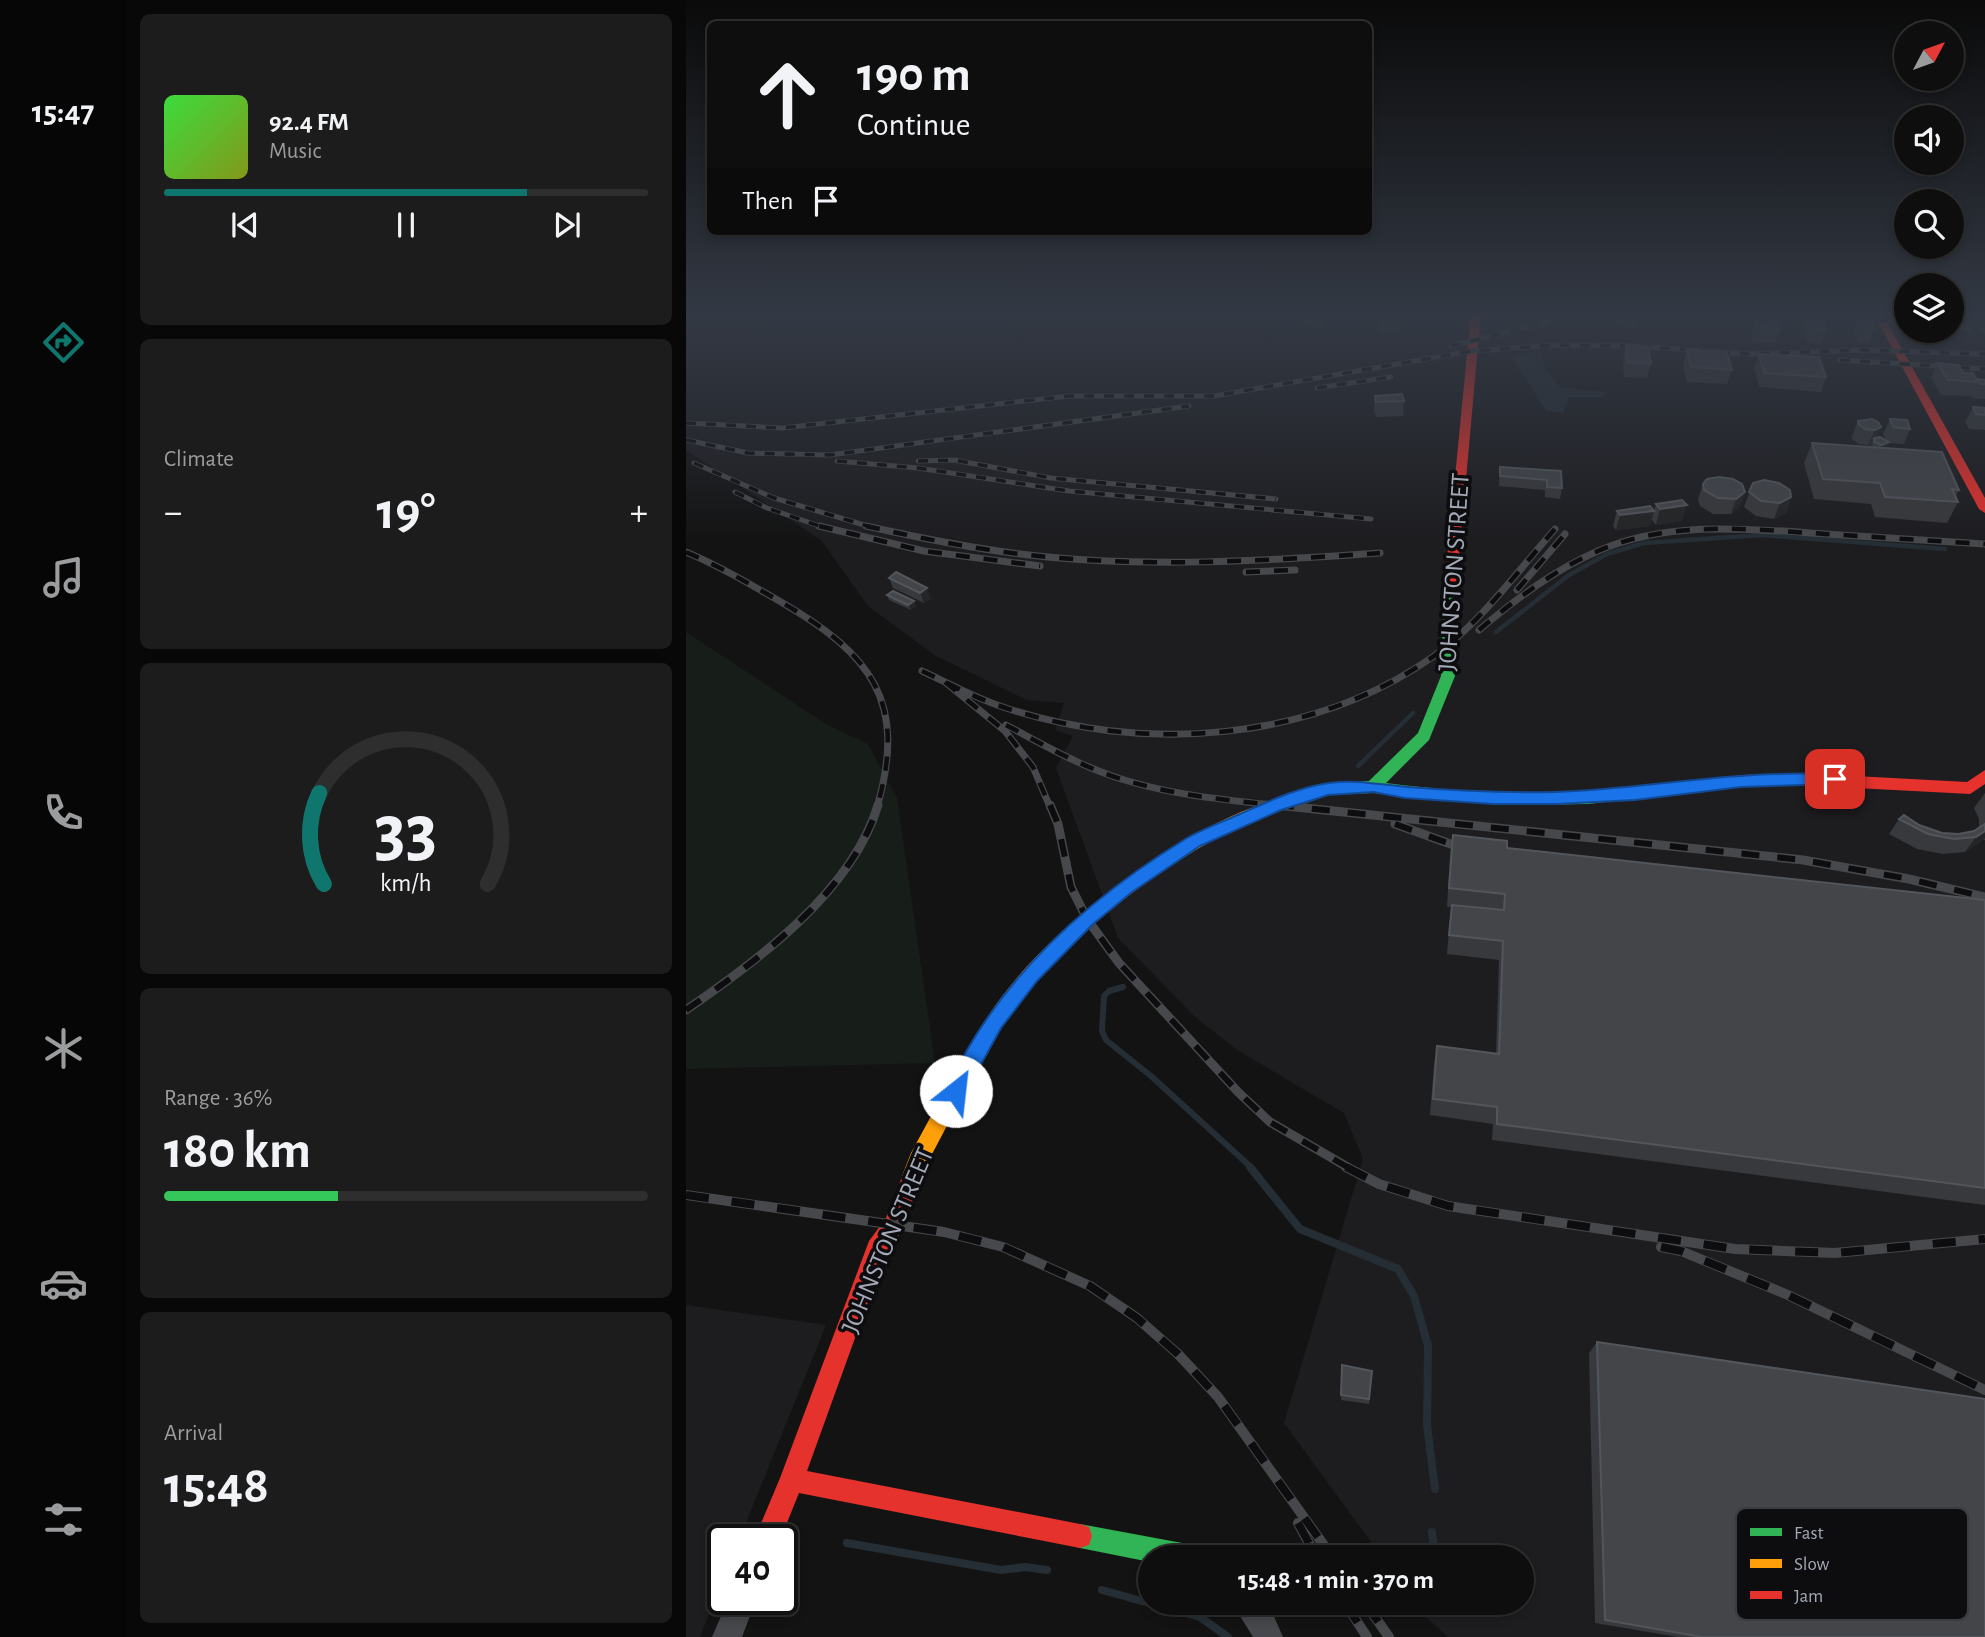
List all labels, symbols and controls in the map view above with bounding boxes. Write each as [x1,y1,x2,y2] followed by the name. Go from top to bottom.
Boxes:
[1894,21,1964,91] north arrow
[1894,21,1964,343] map controls
[742,49,833,140] icon: ahead
[857,51,971,100] text: 190 m
[32,96,94,128] text: 15:47
[1894,105,1964,175] button: sound
[269,109,349,135] text: 92.4 FM
[857,109,970,141] text: Continue
[269,140,321,163] text: Music
[807,182,845,220] icon: arrive
[742,188,793,214] text: Then
[1894,189,1964,259] button: search
[226,206,264,244] icon: previous
[387,206,425,244] icon: pause
[548,206,586,244] icon: next
[1894,273,1964,343] button: layers
[39,318,88,367] icon: directions
[164,448,234,471] text: Climate
[1434,472,1474,672] street label: JOHNSTON STREET
[376,486,436,538] text: 19°
[164,494,182,532] text: −
[630,494,648,532] text: +
[39,553,88,602] icon: music
[1805,749,1865,809] pin
[1816,760,1854,798] icon: arrive
[39,788,88,837] icon: phone
[375,797,437,870] text: 33
[380,871,432,896] text: km/h
[39,1024,88,1073] icon: climate
[919,1054,993,1128] position arrow
[164,1087,272,1110] text: Range · 36%
[164,1125,311,1177] text: 180 km
[837,1144,939,1337] street label: JOHNSTON STREET
[39,1259,88,1308] icon: car
[164,1422,223,1445] text: Arrival
[164,1460,269,1512] text: 15:48
[39,1495,88,1544] icon: filters
[1736,1508,1968,1620] legend
[707,1524,798,1615] speed limit sign: 40
[1794,1524,1824,1543] text: Fast
[1794,1555,1830,1574] text: Slow
[1238,1567,1434,1593] text: 15:48 · 1 min · 370 m
[1794,1587,1823,1606] text: Jam

